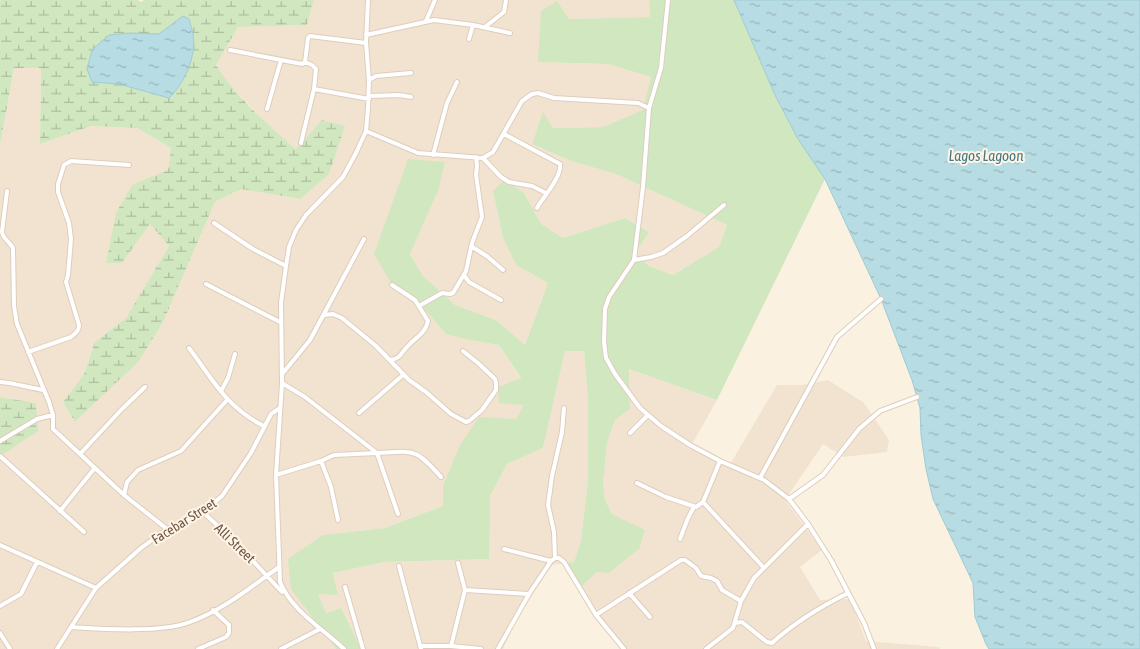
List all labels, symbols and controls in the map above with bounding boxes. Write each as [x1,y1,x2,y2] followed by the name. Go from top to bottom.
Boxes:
[949,147,1023,164] water label: Lagos Lagoon
[149,495,219,547] street label: Facebar Street
[211,520,259,566] street label: Alli Street

